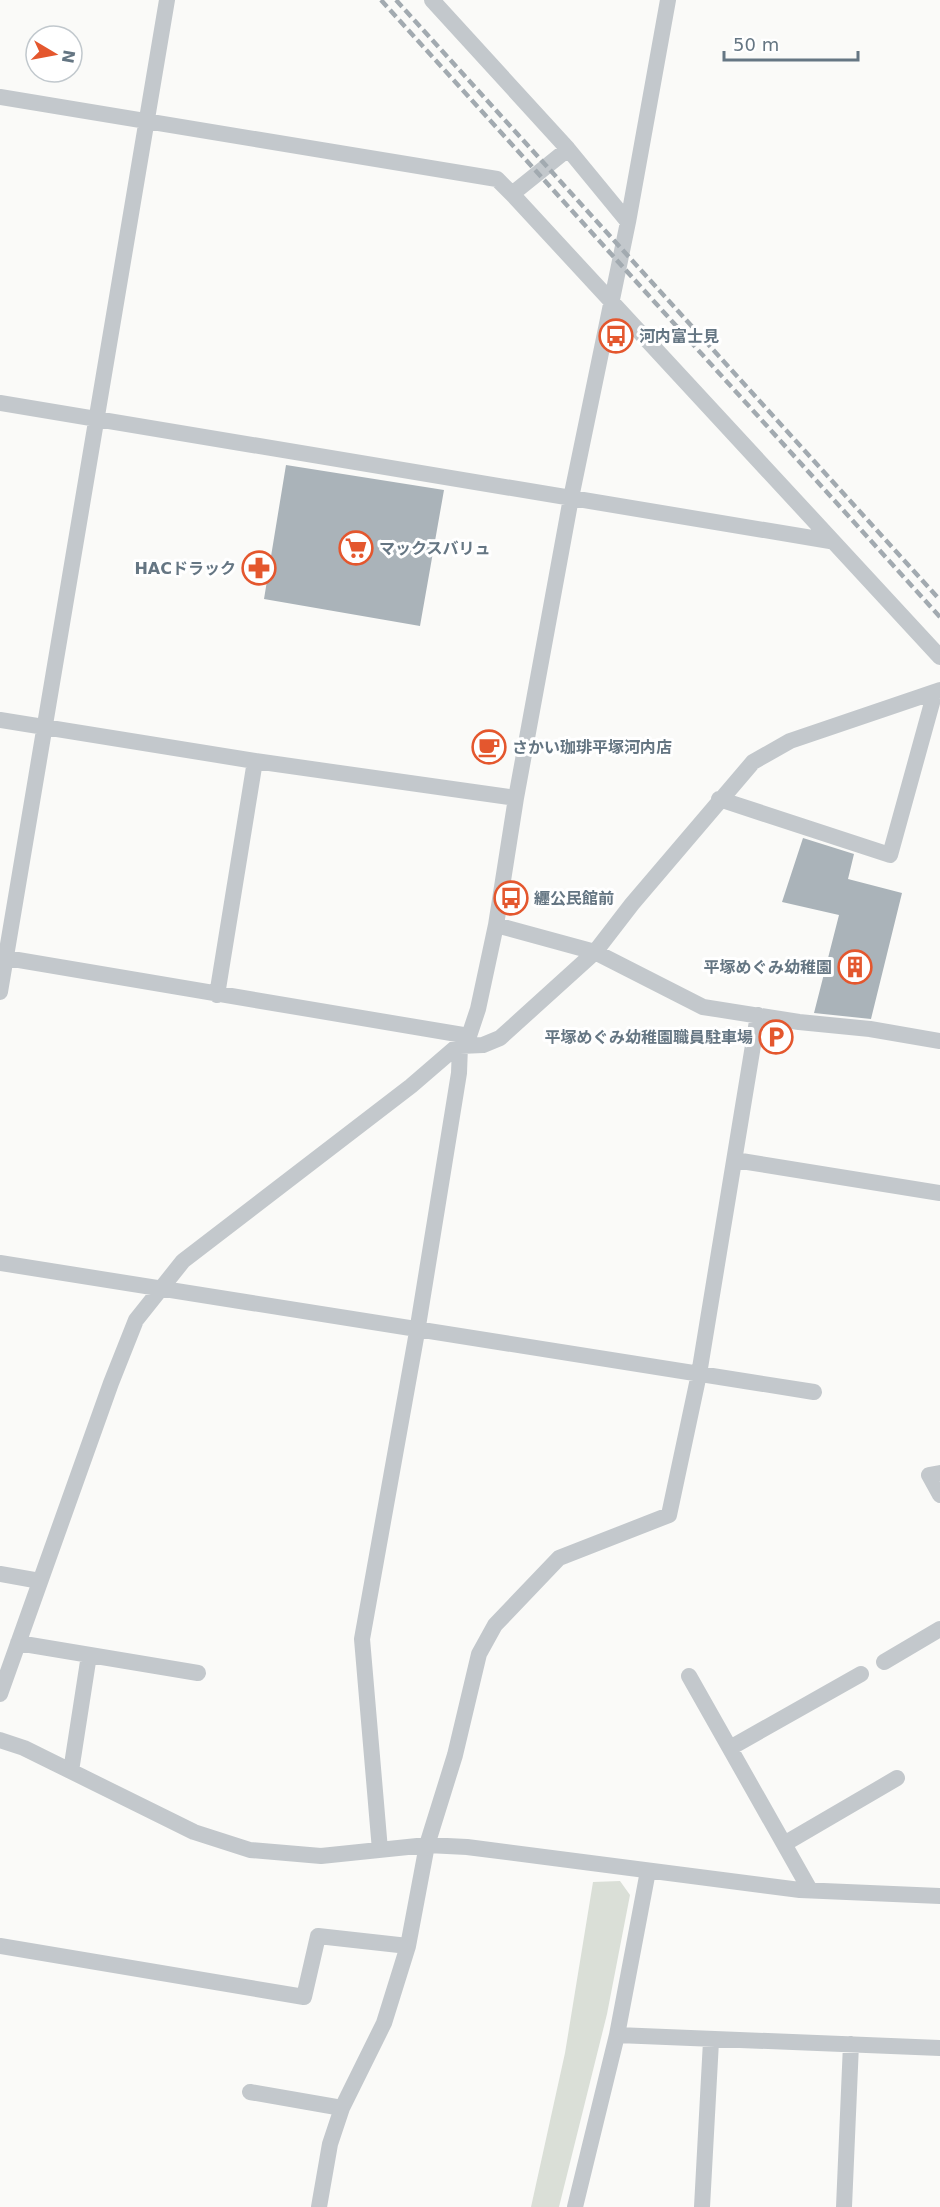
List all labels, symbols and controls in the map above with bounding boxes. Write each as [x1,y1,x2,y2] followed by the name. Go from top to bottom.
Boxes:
[24,24,84,84] north arrow
[724,24,858,62] scale bar
[733,34,779,55] text: 50 m
[58,48,79,65] text: N
[598,318,634,354] bus stop icon: 河内富士見
[639,327,719,346] place label: 河内富士見
[338,530,374,566] supermarket icon: マックスバリュ
[379,539,491,558] place label: マックスバリュ
[241,550,277,586] pharmacy icon: HACドラック
[134,559,236,578] place label: HACドラック
[471,729,507,765] cafe icon: さかい珈琲平塚河内店
[512,738,672,757] place label: さかい珈琲平塚河内店
[493,880,529,916] bus stop icon: 纒公民館前
[534,889,614,908] place label: 纒公民館前
[837,949,873,985] building icon: 平塚めぐみ幼稚園
[704,958,832,977] place label: 平塚めぐみ幼稚園
[758,1019,794,1055] parking icon: 平塚めぐみ幼稚園職員駐車場
[545,1028,753,1047] place label: 平塚めぐみ幼稚園職員駐車場

